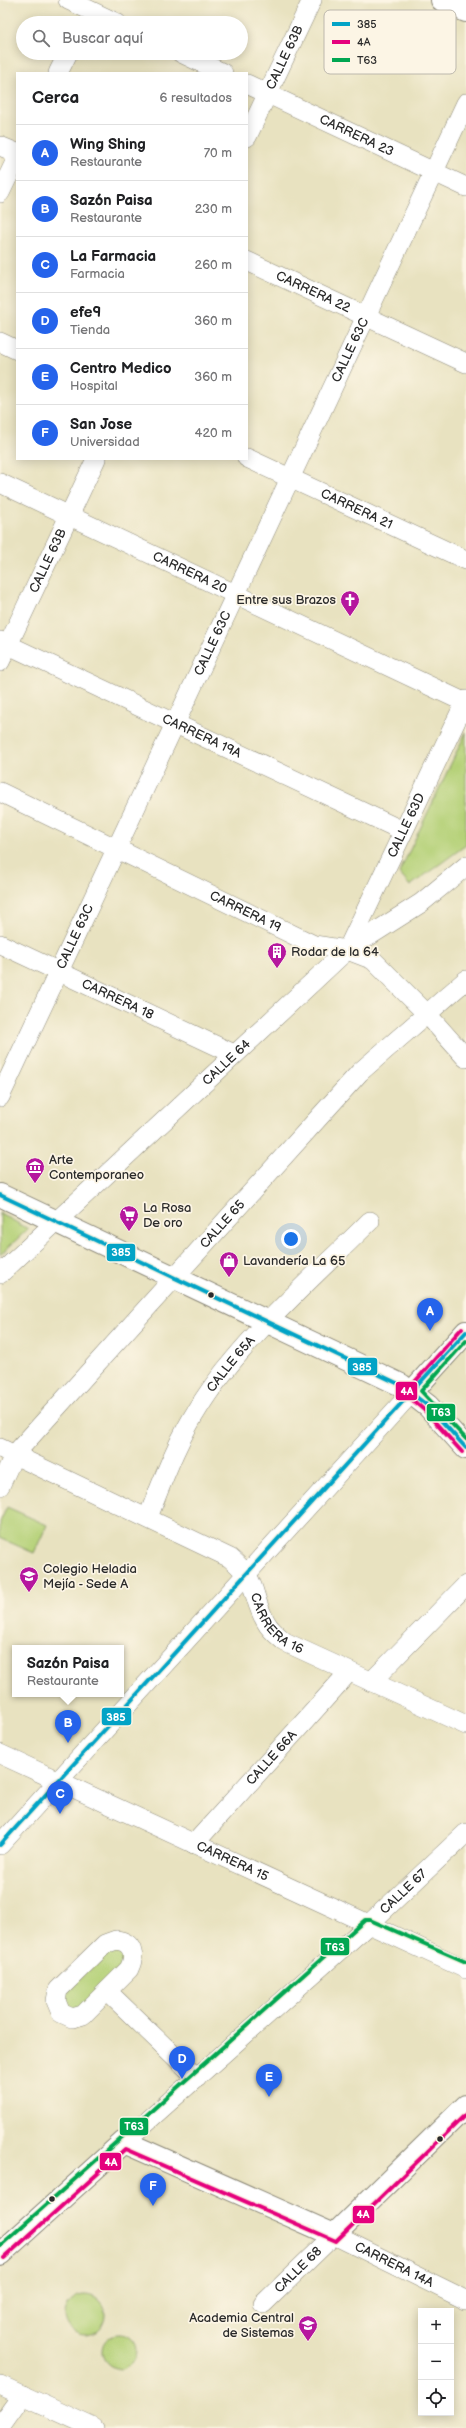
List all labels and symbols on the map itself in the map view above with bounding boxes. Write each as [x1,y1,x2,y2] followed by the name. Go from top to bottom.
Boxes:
[324,10,456,74] legend
[357,18,376,31] text: 385
[263,23,307,92] street label: CALLE 63B
[357,36,371,49] text: 4A
[357,54,377,67] text: T63
[317,111,396,160] street label: CARRERA 23
[273,268,353,316] street label: CARRERA 22
[328,315,372,385] street label: CALLE 63C
[318,485,395,533] street label: CARRERA 21
[26,526,70,595] street label: CALLE 63B
[150,548,230,597] street label: CARRERA 20
[339,589,361,617] church icon: Entre sus Brazos
[236,592,337,608] place label: Entre sus Brazos
[191,609,235,678] street label: CALLE 63C
[160,711,244,762] street label: CARRERA 19A
[384,790,429,860] street label: CALLE 63D
[207,887,284,936] street label: CARRERA 19
[53,902,97,972] street label: CALLE 63C
[266,941,288,969] building icon: Rodar de la 64
[291,944,379,960] place label: Rodar de la 64
[79,976,157,1023] street label: CARRERA 18
[199,1036,254,1089] street label: CALLE 64
[49,1152,144,1183] place label: Arte Contemporaneo
[24,1156,46,1184] museum icon: Arte Contemporaneo
[197,1197,248,1252] street label: CALLE 65
[143,1200,191,1231] place label: La Rosa De oro
[118,1204,140,1232] supermarket icon: La Rosa De oro
[281,1229,301,1249] your location
[106,1243,136,1262] line badge: 385
[111,1246,131,1259] text: 385
[218,1250,240,1278] shop icon: Lavandería La 65
[243,1253,345,1269] place label: Lavandería La 65
[206,1290,216,1300] unlabelled marker
[417,1298,443,1331] pin: A
[203,1333,258,1395] street label: CALLE 65A
[347,1357,378,1376] line badge: 385
[352,1361,372,1374] text: 385
[395,1381,418,1401] line badge: 4A
[400,1385,414,1398] text: 4A
[426,1403,456,1422] line badge: T63
[431,1406,451,1419] text: T63
[43,1561,137,1592] place label: Colegio Heladia Mejía - Sede A
[18,1565,40,1593] school or university icon: Colegio Heladia Mejía - Sede A
[247,1591,306,1657] street label: CARRERA 16
[101,1707,132,1726] line badge: 385
[55,1710,81,1743] pin: B
[106,1711,126,1724] text: 385
[243,1727,300,1788] street label: CALLE 66A
[47,1781,73,1814] pin: C
[194,1838,271,1885] street label: CARRERA 15
[376,1866,431,1918] street label: CALLE 67
[320,1937,350,1956] line badge: T63
[325,1941,345,1954] text: T63
[169,2046,195,2079] pin: D
[256,2064,282,2097] pin: E
[119,2117,149,2136] line badge: T63
[124,2120,144,2133] text: T63
[435,2134,445,2144] unlabelled marker
[99,2152,122,2171] line badge: 4A
[104,2156,118,2169] text: 4A
[140,2173,166,2206] pin: F
[47,2194,57,2204] unlabelled marker
[352,2205,375,2224] line badge: 4A
[356,2208,370,2221] text: 4A
[352,2238,436,2291] street label: CARRERA 14A
[271,2243,325,2296] street label: CALLE 68
[189,2310,295,2341] place label: Academia Central de Sistemas
[297,2314,319,2342] school or university icon: Academia Central de Sistemas

